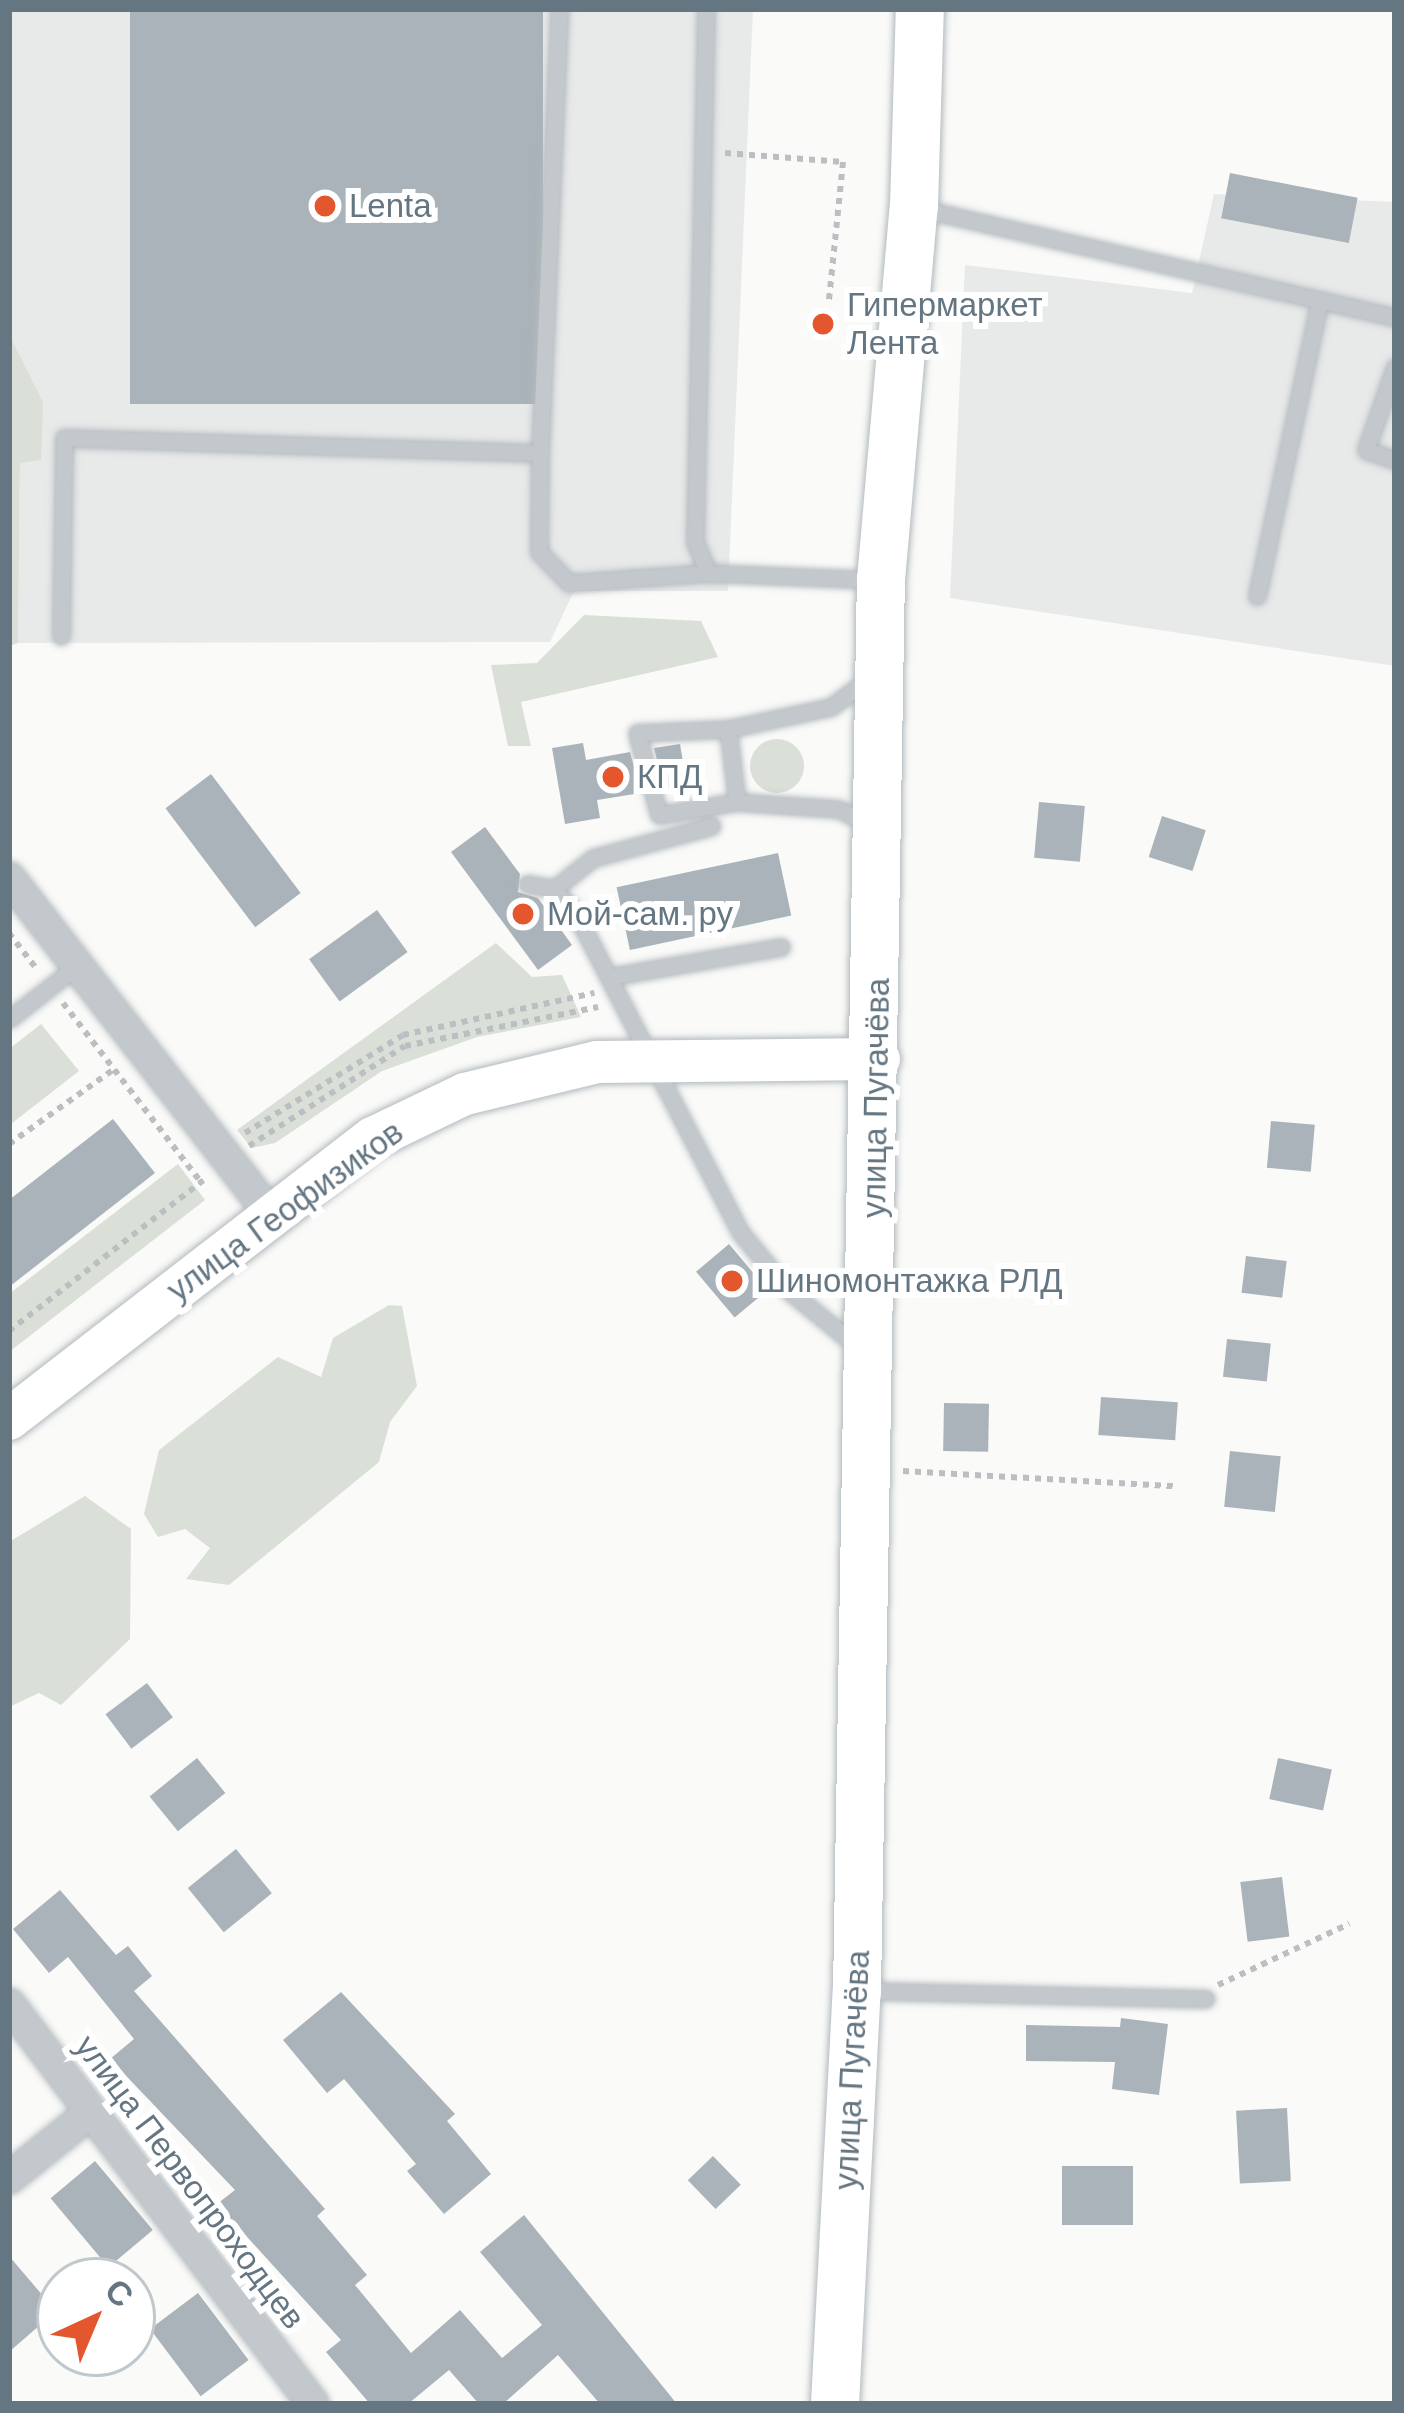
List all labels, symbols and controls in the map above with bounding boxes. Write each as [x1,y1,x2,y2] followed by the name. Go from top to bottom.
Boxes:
[349,186,432,226] place label: Lenta
[312,193,338,219] marker: Lenta
[847,285,1043,363] place label: Гипермаркет Лента
[810,311,836,337] marker: Гипермаркет Лента
[637,757,702,797] place label: КПД
[600,764,626,790] marker: КПД
[547,894,733,934] place label: Мой-сам. ру
[510,901,536,927] marker: Мой-сам. ру
[854,978,898,1218] street label: улица Пугачёва
[159,1112,411,1310] street label: улица Геофизиков
[756,1261,1063,1301] place label: Шиномонтажка РЛД
[719,1268,745,1294] marker: Шиномонтажка РЛД
[826,1949,878,2191] street label: улица Пугачёва
[67,2027,313,2337] street label: улица Первопроходцев
[36,2257,156,2377] north arrow
[98,2271,141,2314] text: С

